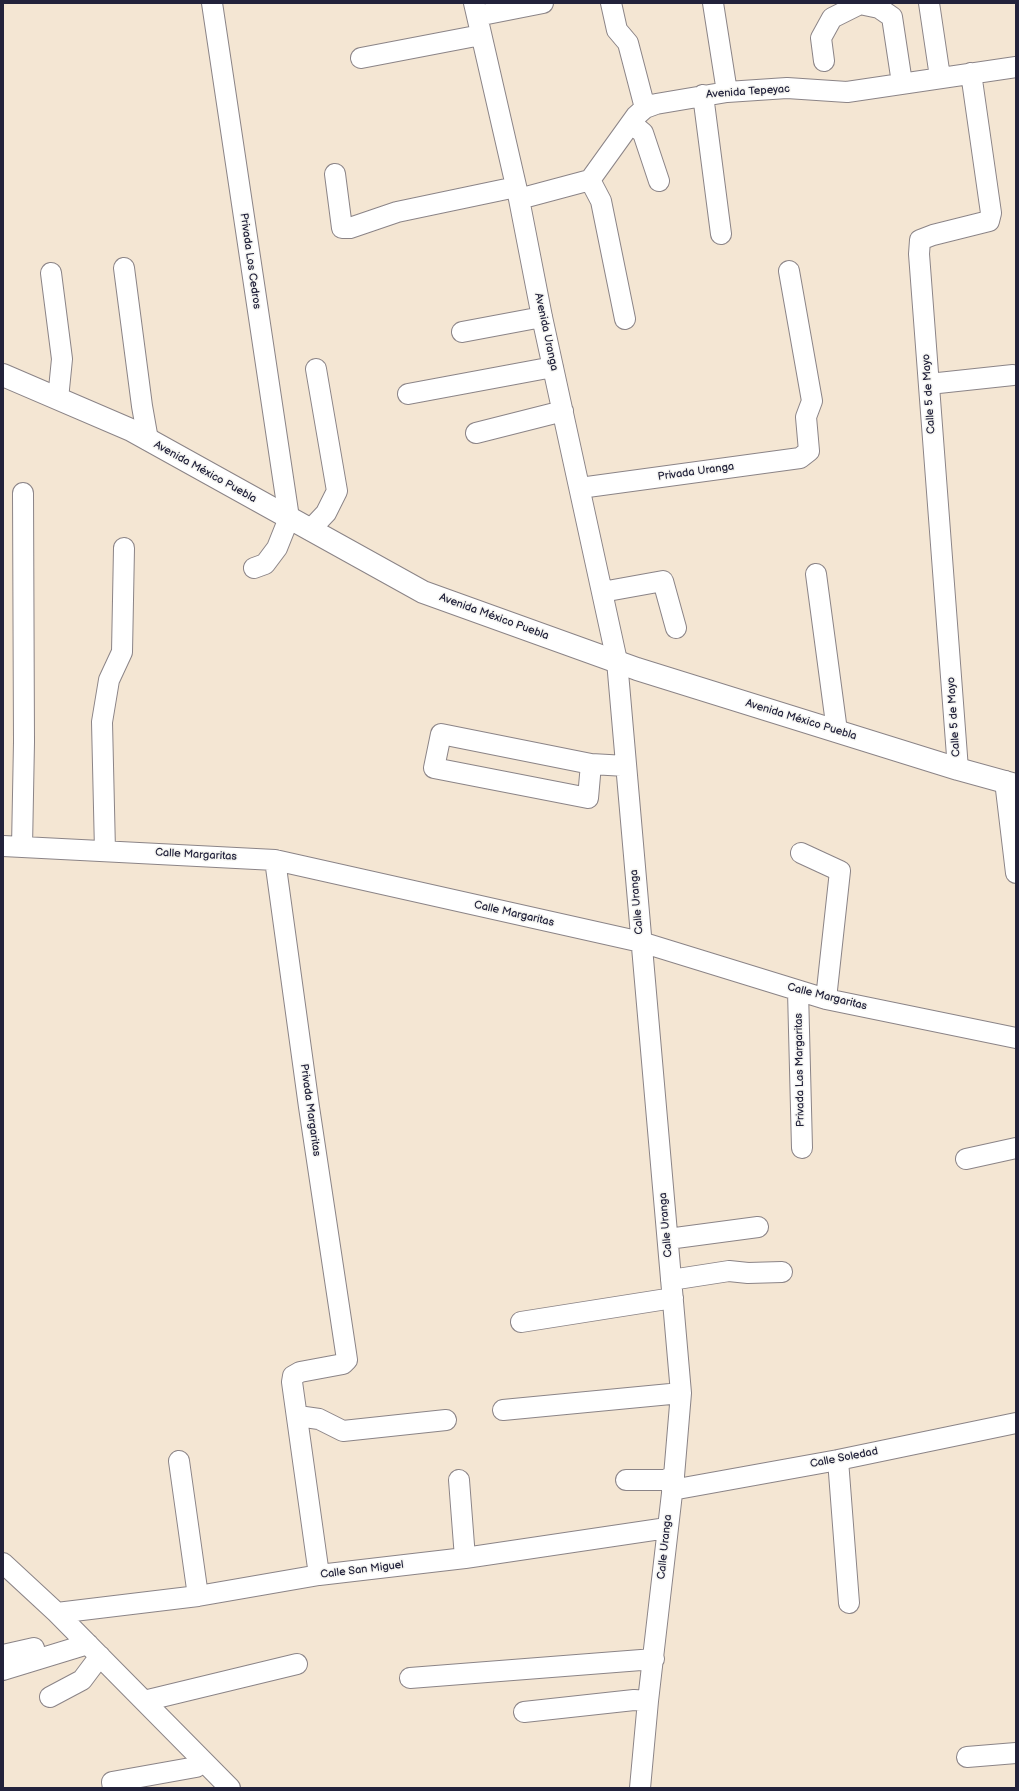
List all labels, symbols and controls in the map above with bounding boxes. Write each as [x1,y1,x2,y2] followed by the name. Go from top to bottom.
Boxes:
[706,82,790,102] street label: Avenida Tepeyac
[237,212,263,310] street label: Privada Los Cedros
[531,292,561,372] street label: Avenida Uranga
[920,354,938,434] street label: Calle 5 de Mayo
[151,438,259,506] street label: Avenida México Puebla
[657,460,735,484] street label: Privada Uranga
[437,591,551,643] street label: Avenida México Puebla
[945,677,963,757] street label: Calle 5 de Mayo
[744,697,858,743] street label: Avenida México Puebla
[155,846,237,864] street label: Calle Margaritas
[628,869,646,935] street label: Calle Uranga
[473,898,555,930] street label: Calle Margaritas
[786,981,868,1013] street label: Calle Margaritas
[792,1013,808,1127] street label: Privada Las Margaritas
[297,1063,323,1157] street label: Privada Margaritas
[657,1192,675,1258] street label: Calle Uranga
[809,1445,879,1471] street label: Calle Soledad
[655,1514,675,1580] street label: Calle Uranga
[320,1558,404,1582] street label: Calle San Miguel

